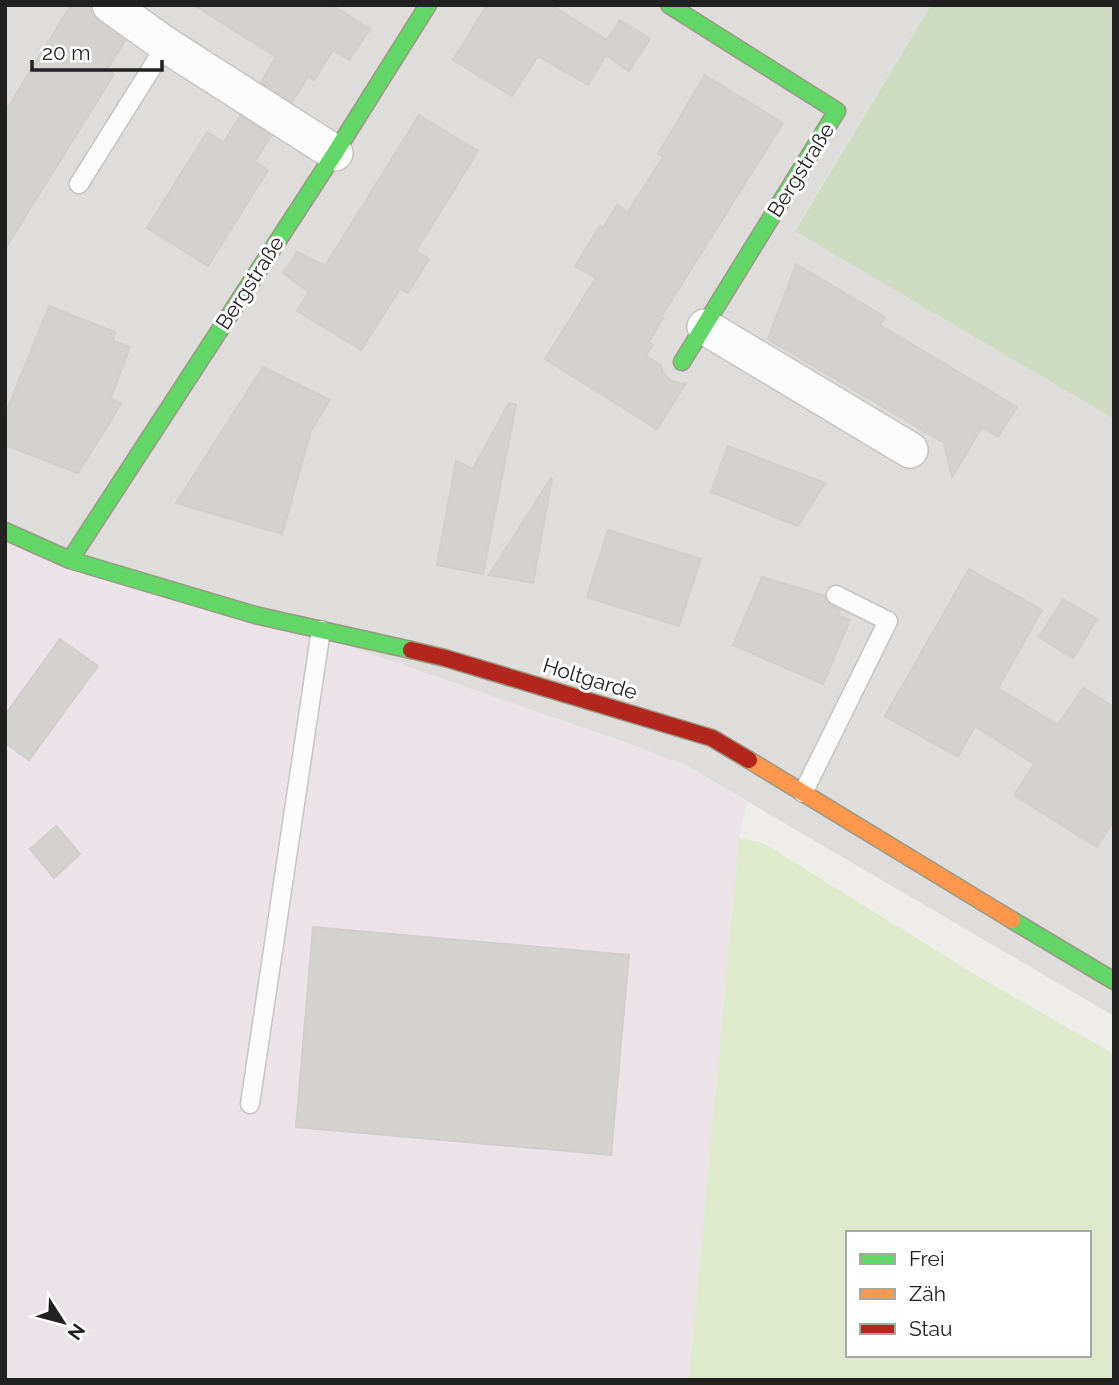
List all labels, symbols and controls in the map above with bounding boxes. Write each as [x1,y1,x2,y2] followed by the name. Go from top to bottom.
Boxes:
[32,28,161,72] scale bar
[42,40,90,65] text: 20 m
[762,118,839,221] street label: Bergstraße
[210,231,289,334] street label: Bergstraße
[540,652,640,705] street label: Holtgarde
[846,1231,1091,1357] legend
[909,1246,945,1271] text: Frei
[909,1281,946,1306] text: Zäh
[28,1287,98,1357] north arrow
[909,1316,953,1341] text: Stau
[64,1320,90,1344] text: N

